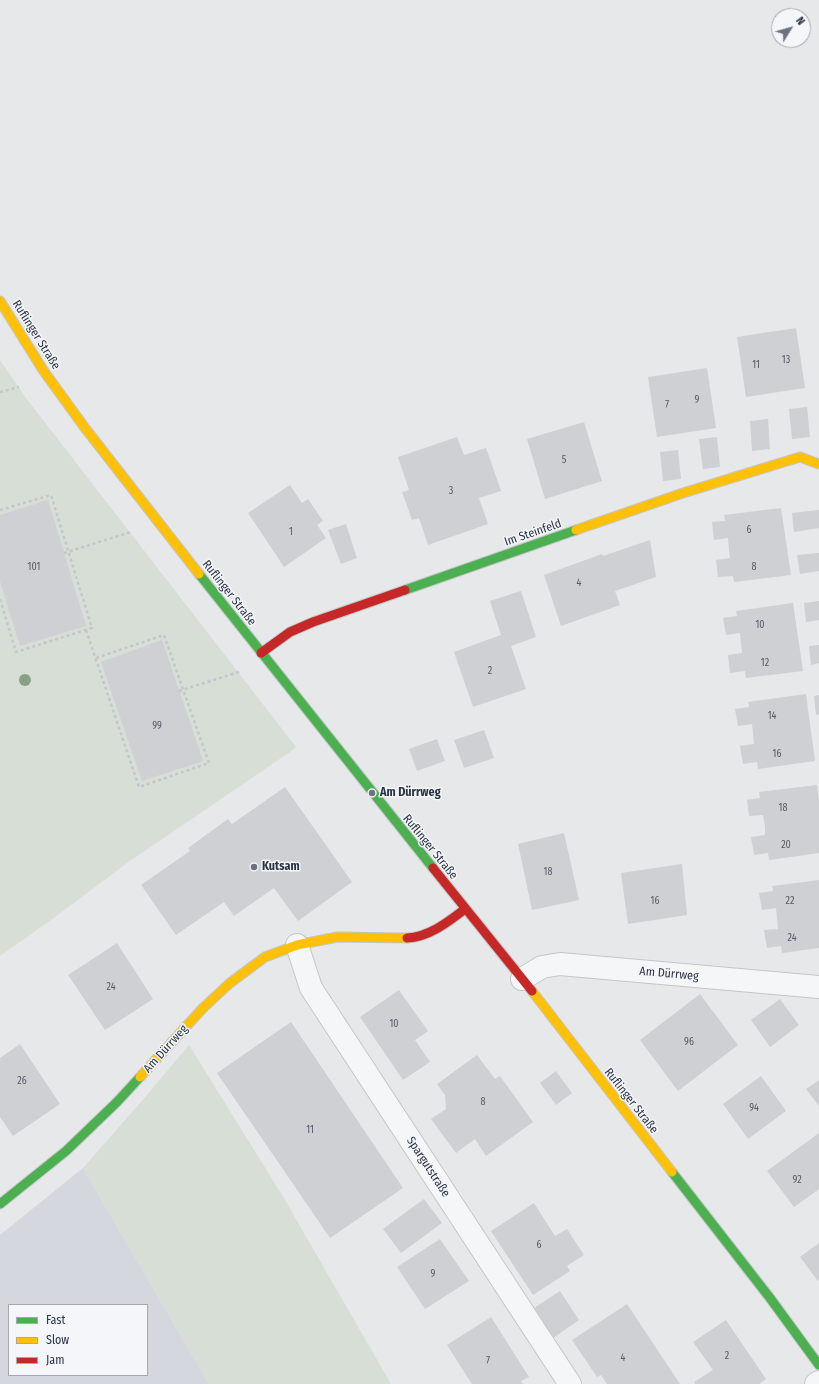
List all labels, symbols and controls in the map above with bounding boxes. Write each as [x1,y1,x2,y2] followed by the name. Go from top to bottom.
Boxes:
[771,8,811,48] north arrow
[793,15,807,28] text: N
[9,298,63,372] street label: Ruflinger Straße
[782,354,790,366] house number: 13
[752,359,760,371] house number: 11
[695,394,699,406] house number: 9
[665,399,669,411] house number: 7
[562,454,566,466] house number: 5
[449,485,453,497] house number: 3
[503,517,563,549] street label: Im Steinfeld
[747,524,751,536] house number: 6
[289,526,293,538] house number: 1
[199,557,259,629] street label: Ruflinger Straße
[28,561,40,573] house number: 101
[752,561,756,573] house number: 8
[577,577,581,589] house number: 4
[755,619,765,631] house number: 10
[761,657,769,669] house number: 12
[488,665,492,677] house number: 2
[768,710,776,722] house number: 14
[152,720,162,732] house number: 99
[773,748,781,760] house number: 16
[380,786,441,800] place label: Am Dürrweg
[367,788,377,798] marker: Am Dürrweg
[779,802,787,814] house number: 18
[400,812,460,882] street label: Ruflinger Straße
[781,839,791,851] house number: 20
[262,860,300,874] place label: Kutsam
[249,862,259,872] marker: Kutsam
[544,866,552,878] house number: 18
[651,895,659,907] house number: 16
[786,895,794,907] house number: 22
[787,932,797,944] house number: 24
[639,964,699,984] street label: Am Dürrweg
[106,981,116,993] house number: 24
[389,1018,399,1030] house number: 10
[141,1022,191,1076] street label: Am Dürrweg
[684,1036,694,1048] house number: 96
[601,1065,661,1137] street label: Ruflinger Straße
[17,1075,27,1087] house number: 26
[481,1096,485,1108] house number: 8
[749,1102,759,1114] house number: 94
[306,1124,314,1136] house number: 11
[403,1134,453,1200] street label: Spargutstraße
[792,1174,802,1186] house number: 92
[537,1239,541,1251] house number: 6
[431,1268,435,1280] house number: 9
[8,1304,148,1376] legend
[46,1313,65,1327] text: Fast
[46,1333,69,1347] text: Slow
[725,1350,729,1362] house number: 2
[621,1352,625,1364] house number: 4
[46,1353,64,1367] text: Jam
[486,1355,490,1367] house number: 7

